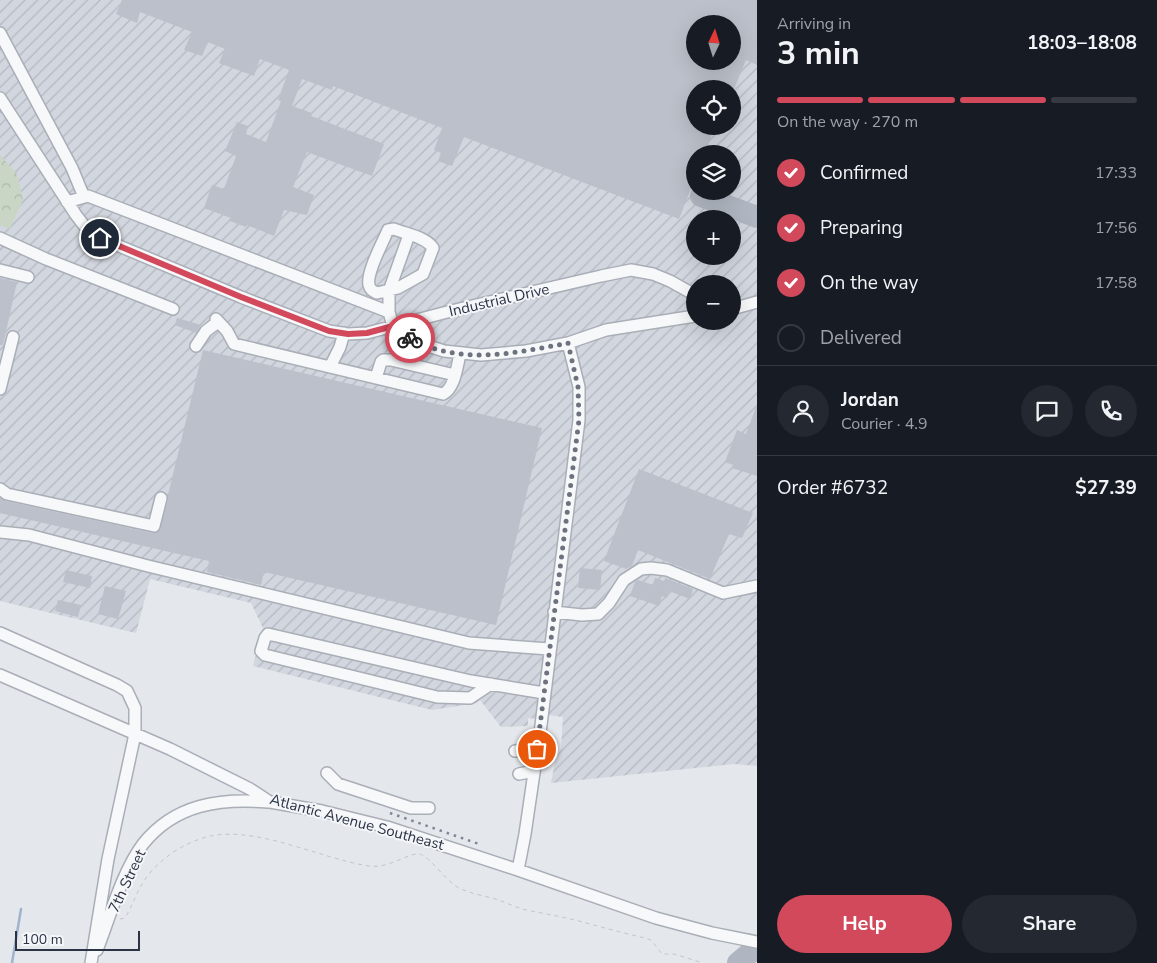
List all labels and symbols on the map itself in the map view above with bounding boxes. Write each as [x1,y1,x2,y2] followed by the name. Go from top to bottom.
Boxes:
[686,15,741,70] north arrow
[79,217,121,259] pin
[447,279,551,321] street label: Industrial Drive
[385,313,435,363] courier
[516,728,558,770] pin
[268,789,447,855] street label: Atlantic Avenue Southeast
[104,845,151,916] street label: 7th Street
[15,928,140,951] scale bar

